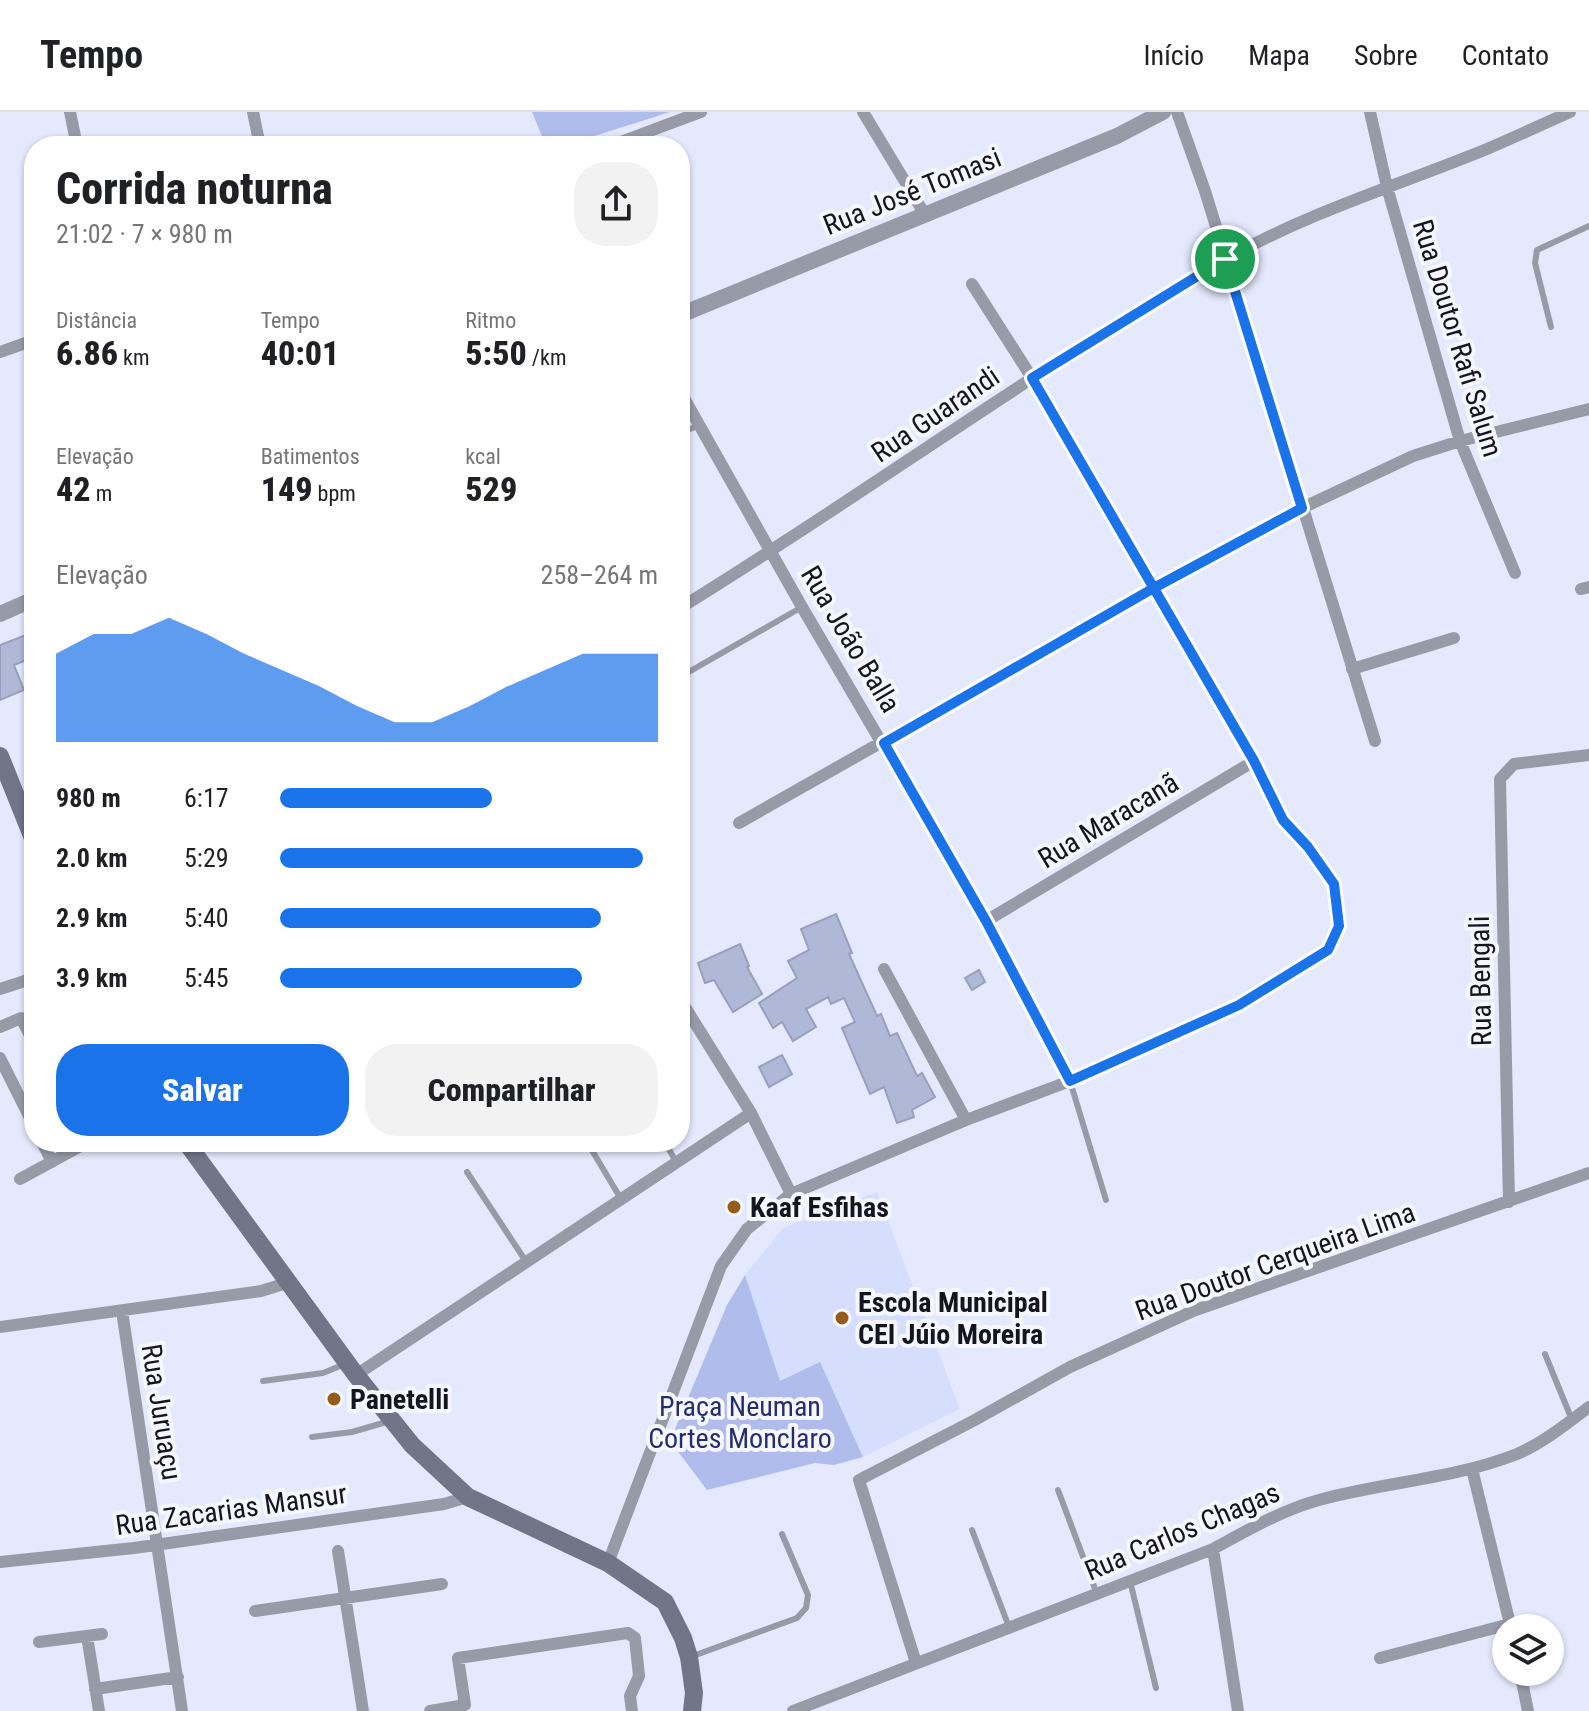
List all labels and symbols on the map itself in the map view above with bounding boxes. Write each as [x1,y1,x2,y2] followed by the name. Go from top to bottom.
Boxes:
[819,141,1006,242] street label: Rua José Tomasi
[1406,216,1509,461] street label: Rua Doutor Rafi Salum
[1191,225,1259,293] pin
[865,360,1005,469] street label: Rua Guarandi
[794,560,907,718] street label: Rua João Balla
[1032,766,1184,875] street label: Rua Maracanã
[1463,916,1498,1046] street label: Rua Bengali
[750,1191,889,1224] place label: Kaaf Esfihas
[1131,1195,1420,1327] street label: Rua Doutor Cerqueira Lima
[725,1198,743,1216] marker: Kaaf Esfihas
[858,1286,1048,1351] place label: Escola Municipal CEI Júio Moreira
[833,1309,851,1327] marker: Escola Municipal CEI Júio Moreira
[134,1342,189,1482] street label: Rua Juruaçu
[350,1383,449,1416] place label: Panetelli
[325,1390,343,1408] marker: Panetelli
[648,1390,832,1455] park label: Praça Neuman Cortes Monclaro
[1080,1476,1285,1587] street label: Rua Carlos Chagas
[113,1477,349,1542] street label: Rua Zacarias Mansur

